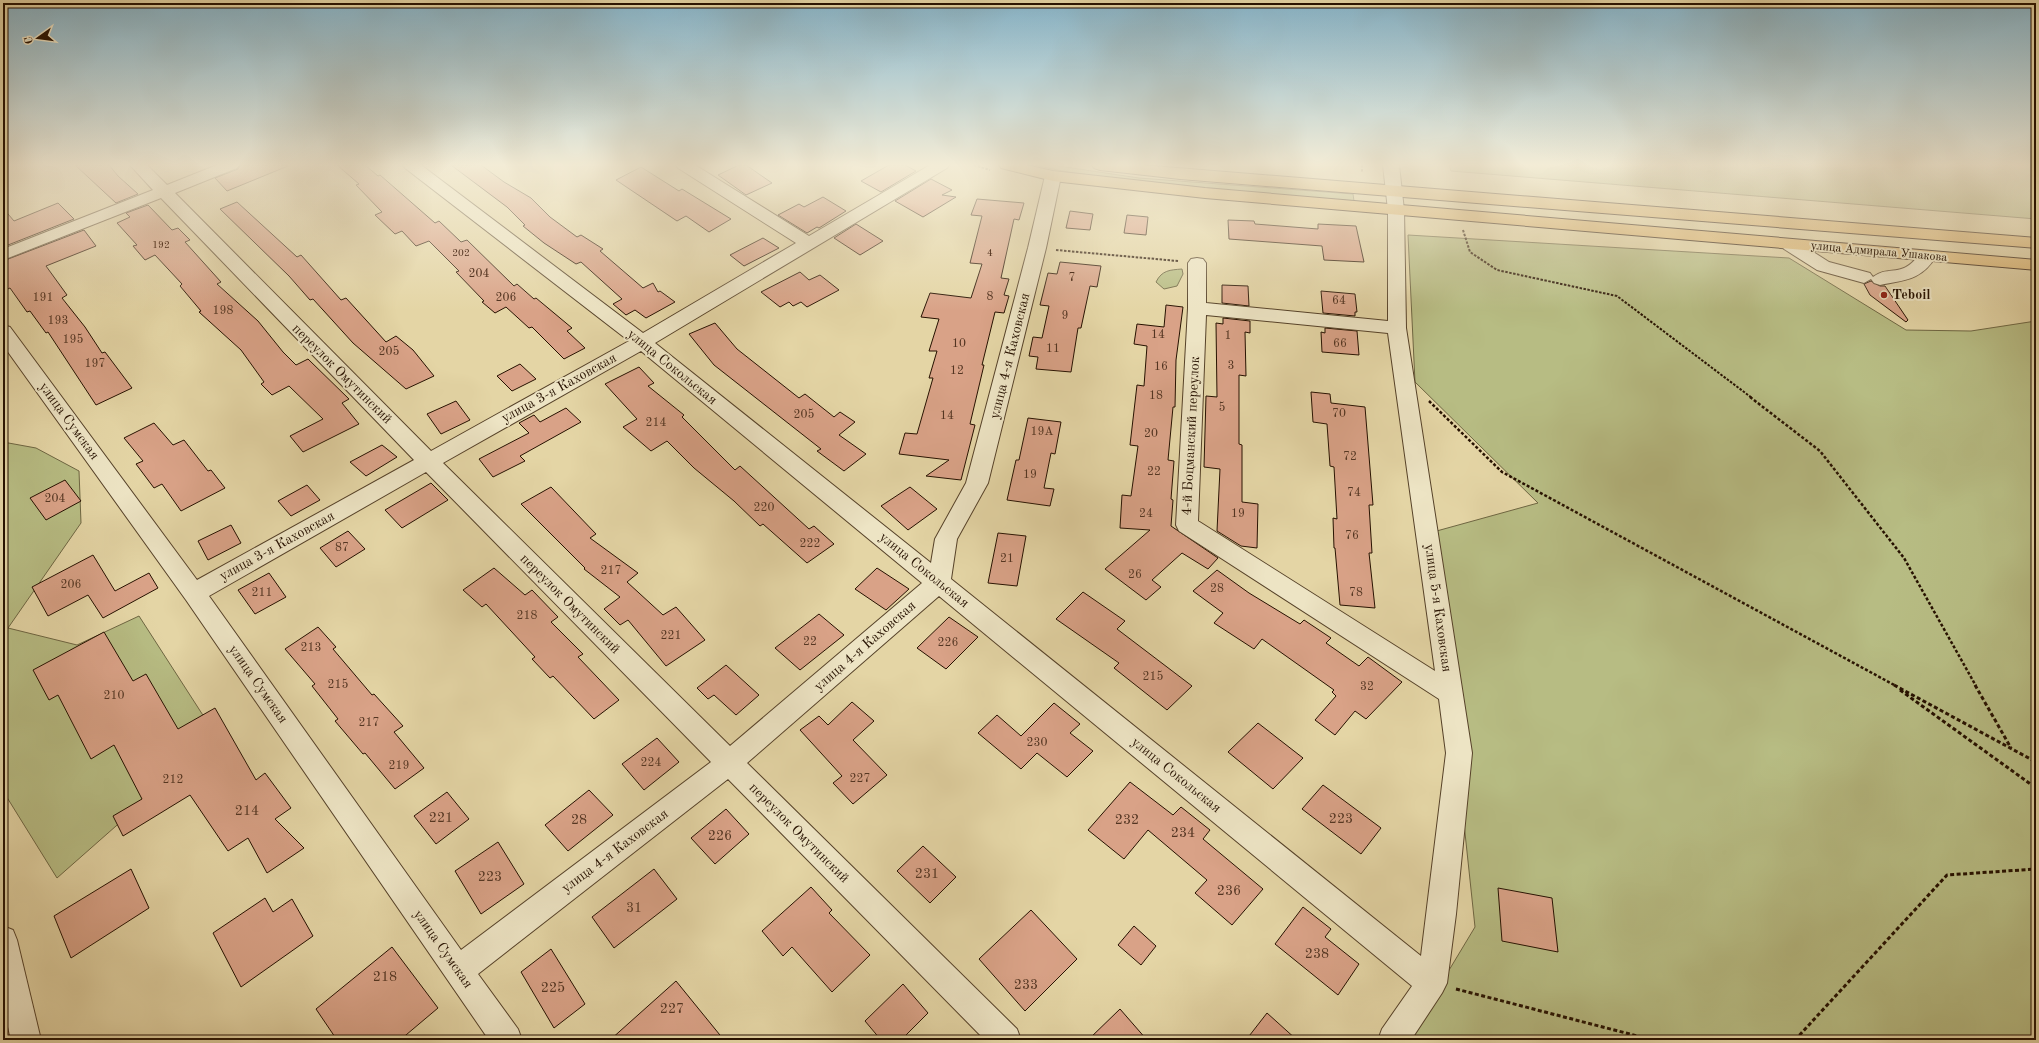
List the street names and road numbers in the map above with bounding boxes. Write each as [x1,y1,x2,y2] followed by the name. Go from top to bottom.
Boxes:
[1810,240,1948,264] street label: улица Адмирала Ушакова
[988,292,1032,420] street label: улица 4-я Каховская
[289,321,395,427] street label: переулок Омутинский
[624,327,720,407] street label: улица Сокольская
[499,351,619,425] street label: улица 3-я Каховская
[1180,356,1202,516] street label: 4-й Боцманский переулок
[36,380,102,462] street label: улица Сумская
[217,509,337,583] street label: улица 3-я Каховская
[876,530,972,610] street label: улица Сокольская
[1422,543,1454,673] street label: улица 5-я Каховская
[517,551,623,657] street label: переулок Омутинский
[812,598,918,694] street label: улица 4-я Каховская
[226,642,290,726] street label: улица Сумская
[1128,735,1224,815] street label: улица Сокольская
[746,780,852,886] street label: переулок Омутинский
[559,807,671,895] street label: улица 4-я Каховская
[411,907,475,991] street label: улица Сумская

